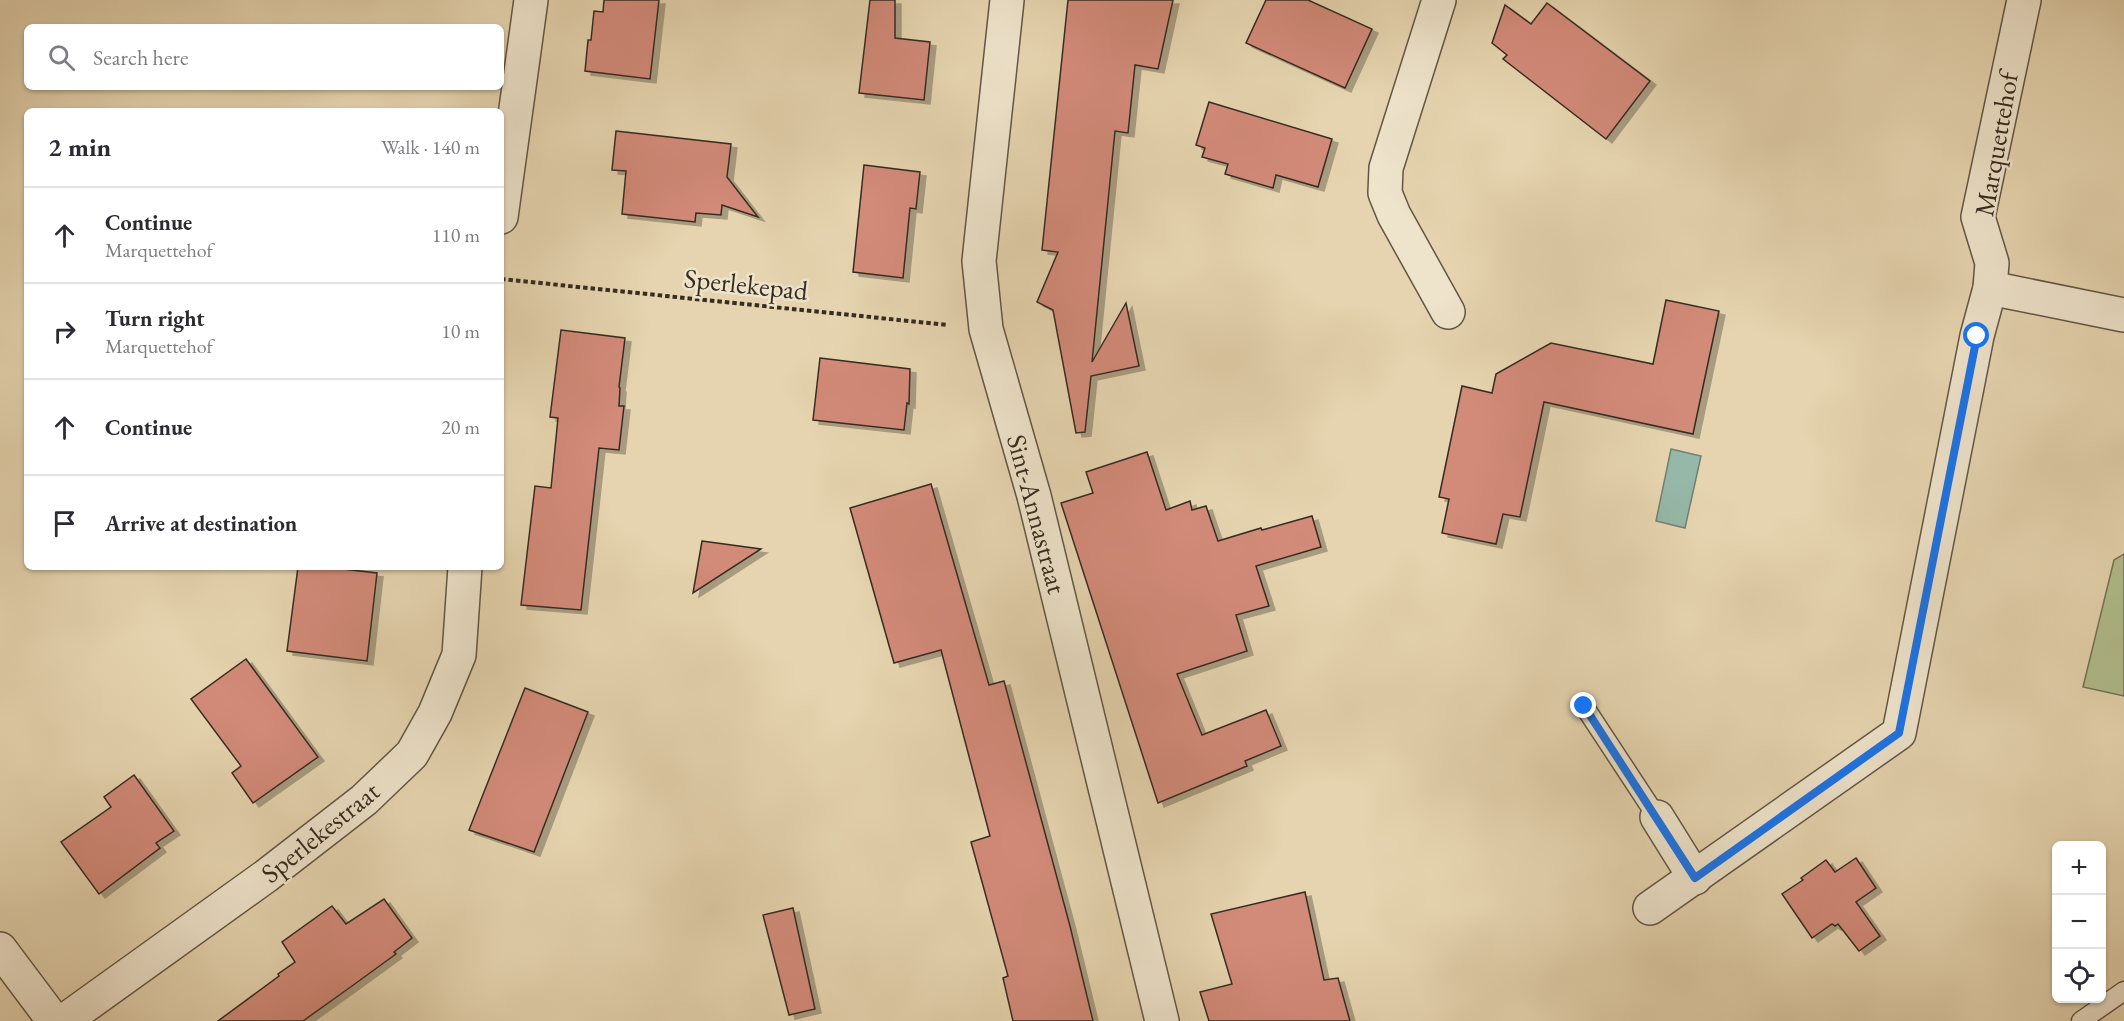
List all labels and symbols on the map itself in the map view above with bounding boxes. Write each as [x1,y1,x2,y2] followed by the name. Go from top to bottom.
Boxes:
[1966,66,2026,219] street label: Marquettehof
[682,260,810,308] street label: Sperlekepad
[1963,322,1989,348] route start
[999,430,1075,598] street label: Sint-Annastraat
[1570,692,1596,718] route end
[254,773,387,890] street label: Sperlekestraat

